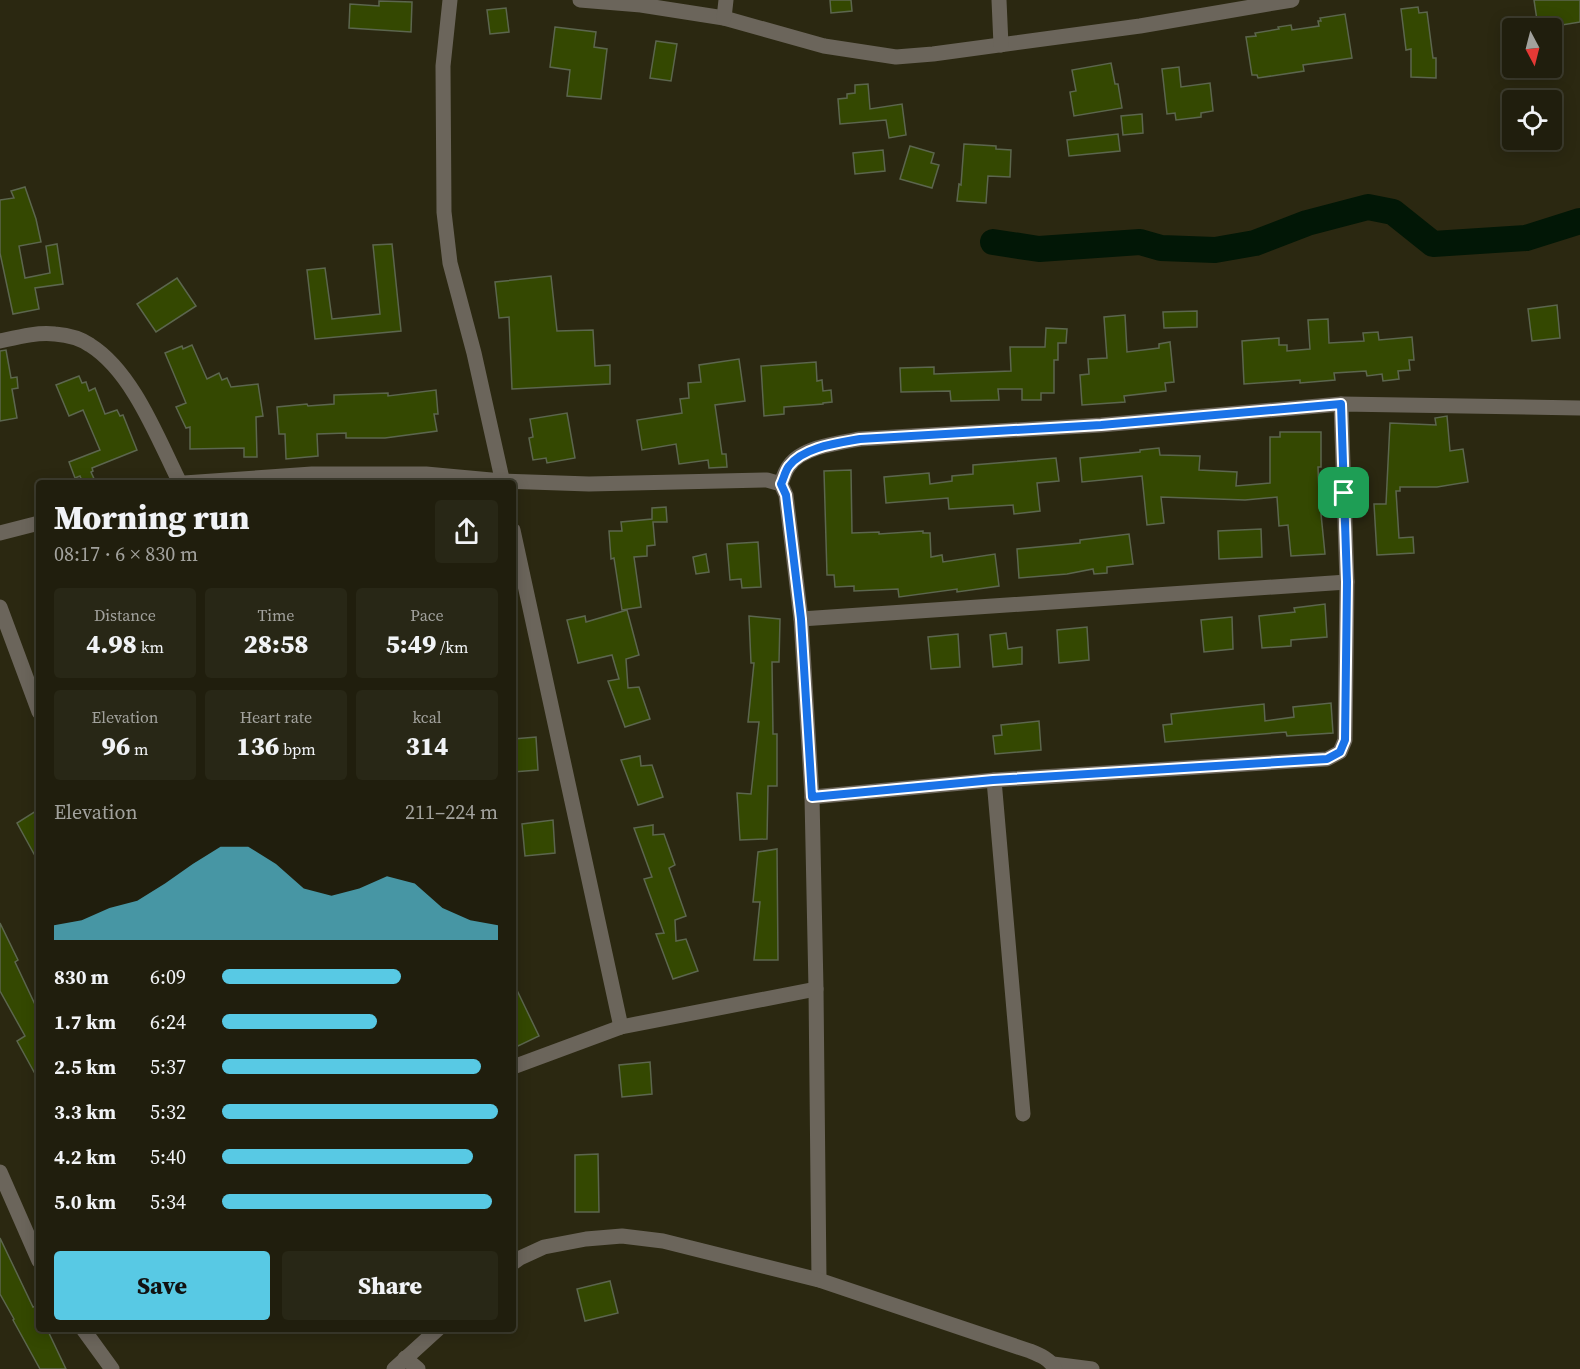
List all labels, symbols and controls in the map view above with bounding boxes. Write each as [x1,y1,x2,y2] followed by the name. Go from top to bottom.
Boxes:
[1502,18,1562,78] north arrow
[1502,18,1562,150] map controls
[1502,90,1562,150] button: locate
[1318,467,1369,518] pin
[1327,476,1360,509] icon: arrive
[54,495,250,540] text: Morning run
[435,500,498,563] button: share
[54,540,198,568] text: 08:17 · 6 × 830 m
[94,604,156,626] text: Distance
[257,604,295,626] text: Time
[410,604,444,626] text: Pace
[86,626,137,662] text: 4.98
[243,626,309,662] text: 28:58
[386,626,436,662] text: 5:49
[137,636,164,658] text: km
[436,636,468,658] text: /km
[92,706,158,728] text: Elevation
[240,706,312,728] text: Heart rate
[412,706,442,728] text: kcal
[102,728,130,764] text: 96
[236,728,279,764] text: 136
[406,728,448,764] text: 314
[130,738,148,760] text: m
[279,738,316,760] text: bpm
[54,798,138,826] text: Elevation
[405,798,498,826] text: 211–224 m
[54,963,109,991] text: 830 m
[150,963,186,991] text: 6:09
[54,1008,116,1036] text: 1.7 km
[150,1008,186,1036] text: 6:24
[54,1053,116,1081] text: 2.5 km
[150,1053,186,1081] text: 5:37
[54,1098,116,1126] text: 3.3 km
[150,1098,186,1126] text: 5:32
[54,1143,116,1171] text: 4.2 km
[150,1143,186,1171] text: 5:40
[54,1188,116,1216] text: 5.0 km
[150,1188,186,1216] text: 5:34
[54,1251,270,1320] button: Save
[282,1251,498,1320] button: Share

